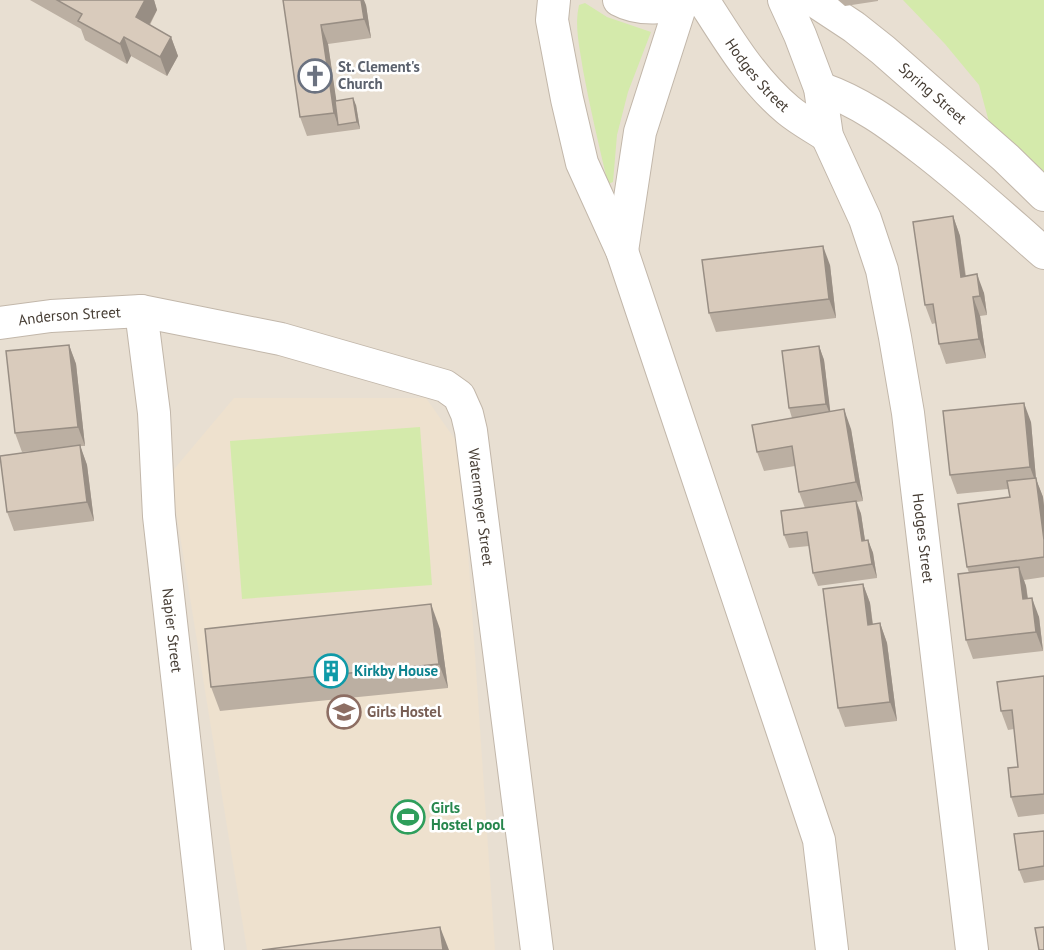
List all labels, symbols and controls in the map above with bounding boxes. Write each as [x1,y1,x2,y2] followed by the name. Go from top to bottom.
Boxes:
[721,35,794,116] street label: Hodges Street
[338,57,420,93] place label: St. Clement's Church
[297,58,333,94] church icon: St. Clement's Church
[895,58,971,128] street label: Spring Street
[17,302,121,329] street label: Anderson Street
[464,447,498,567] street label: Watermeyer Street
[909,492,938,584] street label: Hodges Street
[158,587,187,673] street label: Napier Street
[313,653,349,689] building icon: Kirkby House
[354,661,438,680] place label: Kirkby House
[326,694,362,730] school or university icon: Girls Hostel
[367,702,442,721] place label: Girls Hostel
[431,798,505,834] place label: Girls Hostel pool
[390,799,426,835] sports icon: Girls Hostel pool

